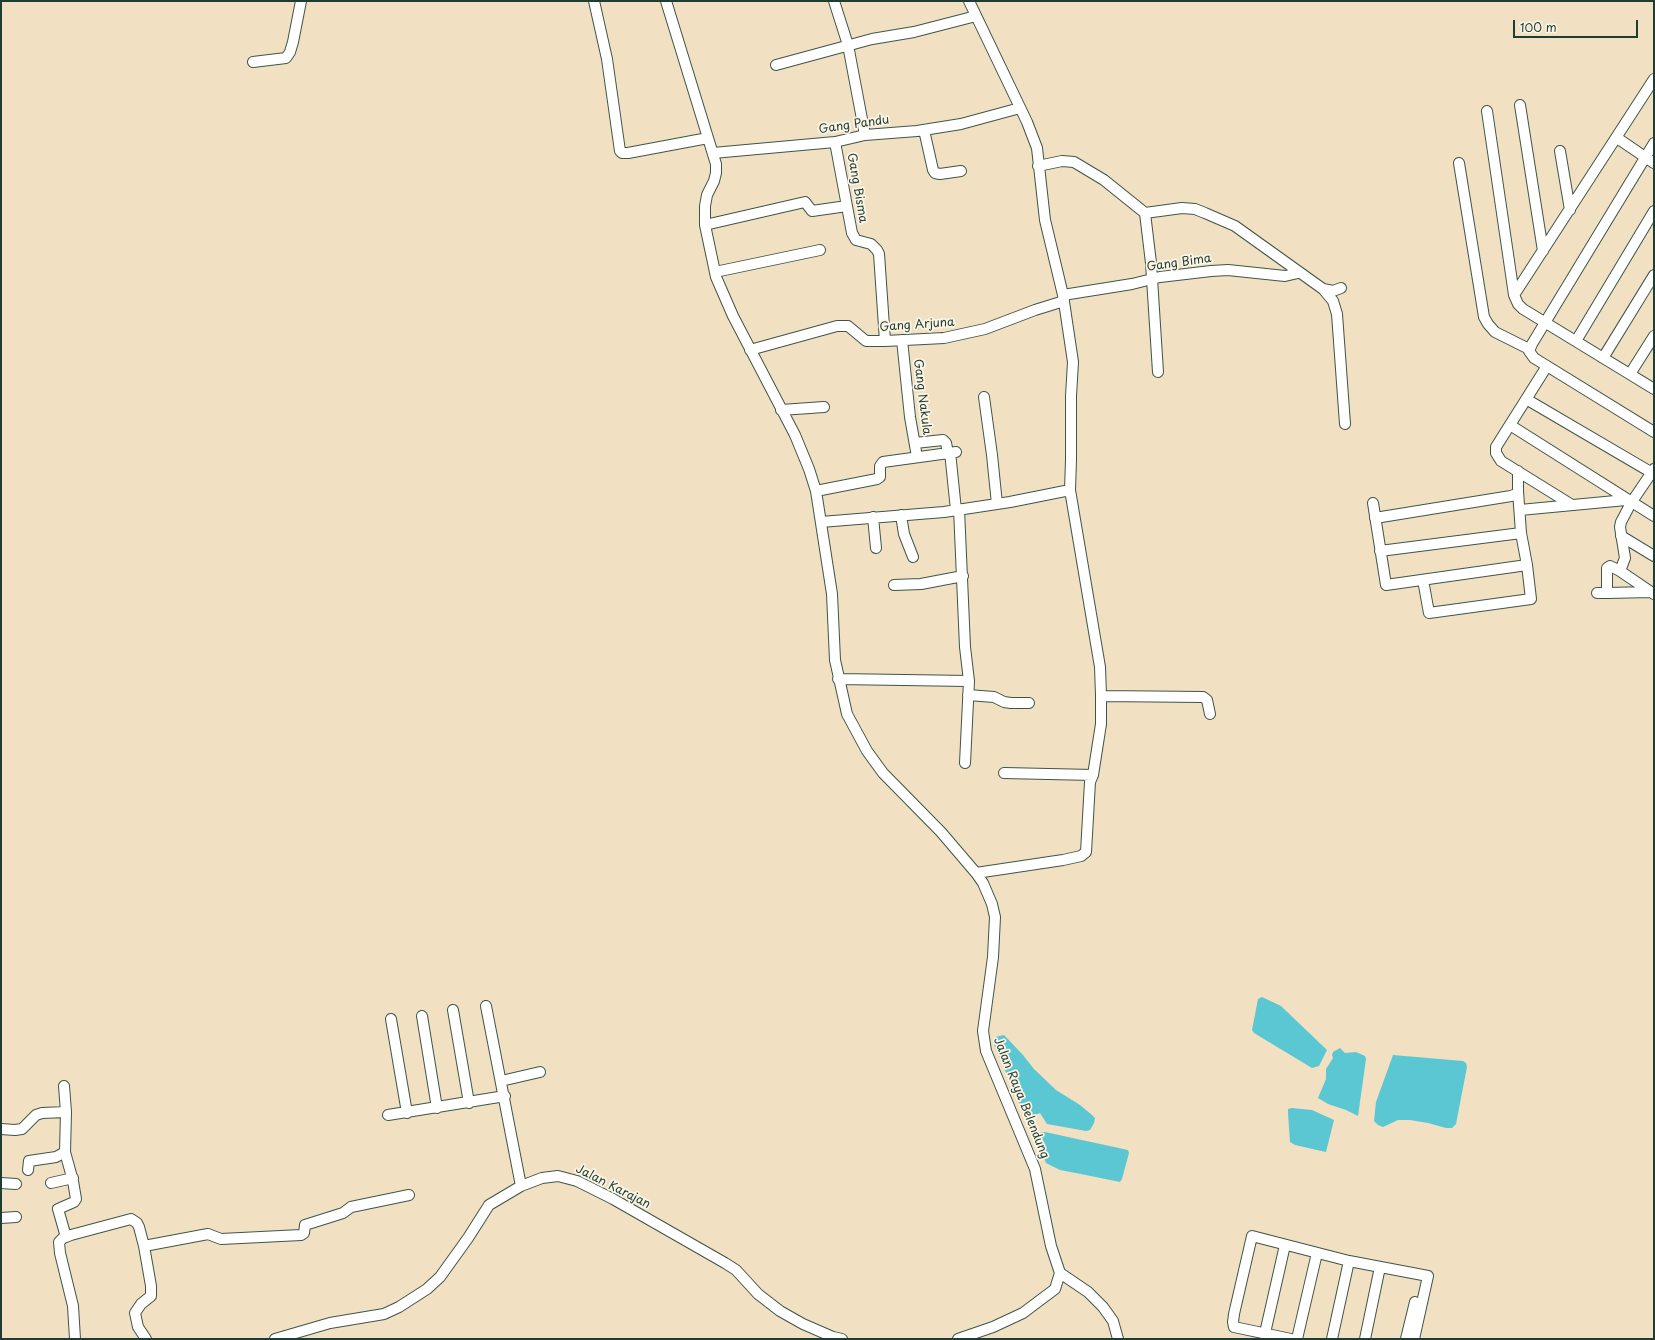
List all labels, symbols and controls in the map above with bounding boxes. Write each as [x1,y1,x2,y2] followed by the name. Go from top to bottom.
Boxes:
[1515,12,1640,38] scale bar
[1520,18,1557,36] text: 100 m
[818,113,890,137] street label: Gang Pandu
[844,152,870,224] street label: Gang Bisma
[1146,251,1212,275] street label: Gang Bima
[879,315,955,335] street label: Gang Arjuna
[910,358,934,436] street label: Gang Nakula
[990,1035,1052,1161] street label: Jalan Raya Belendung
[573,1162,653,1212] street label: Jalan Karajan

